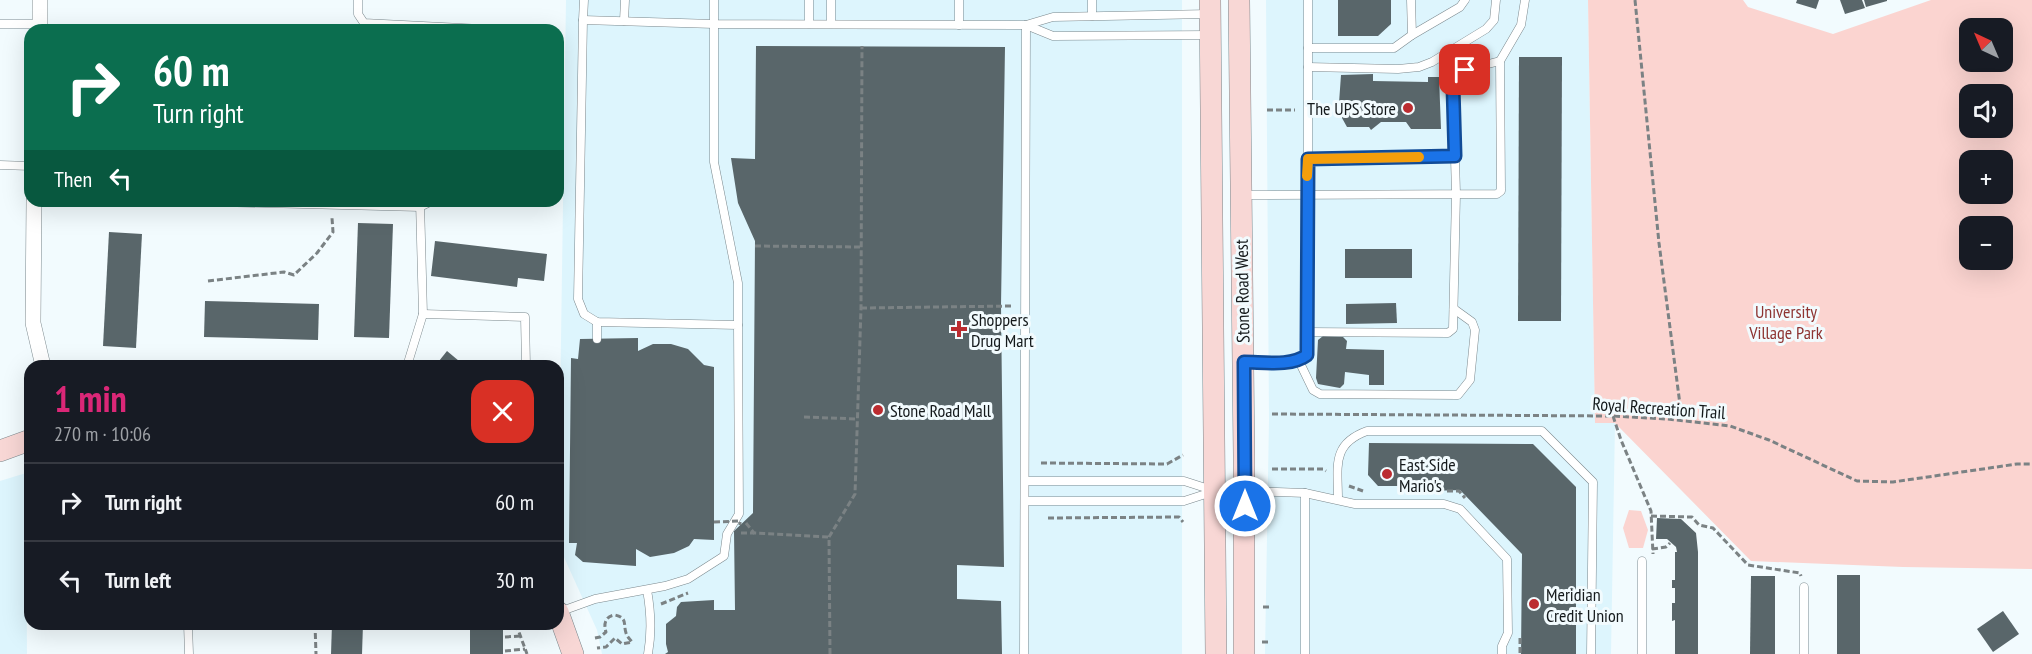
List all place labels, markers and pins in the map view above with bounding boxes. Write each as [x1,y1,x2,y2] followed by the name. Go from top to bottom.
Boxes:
[1439,44,1490,95] pin
[1307,97,1396,120] place label: The UPS Store
[1401,101,1415,115] marker: The UPS Store
[971,308,1034,352] place label: Shoppers Drug Mart
[952,322,966,336] marker: Shoppers Drug Mart
[890,399,992,422] place label: Stone Road Mall
[871,403,885,417] marker: Stone Road Mall
[1399,453,1456,497] place label: East Side Mario's
[1380,467,1394,481] marker: East Side Mario's
[1546,583,1624,627] place label: Meridian Credit Union
[1527,597,1541,611] marker: Meridian Credit Union

